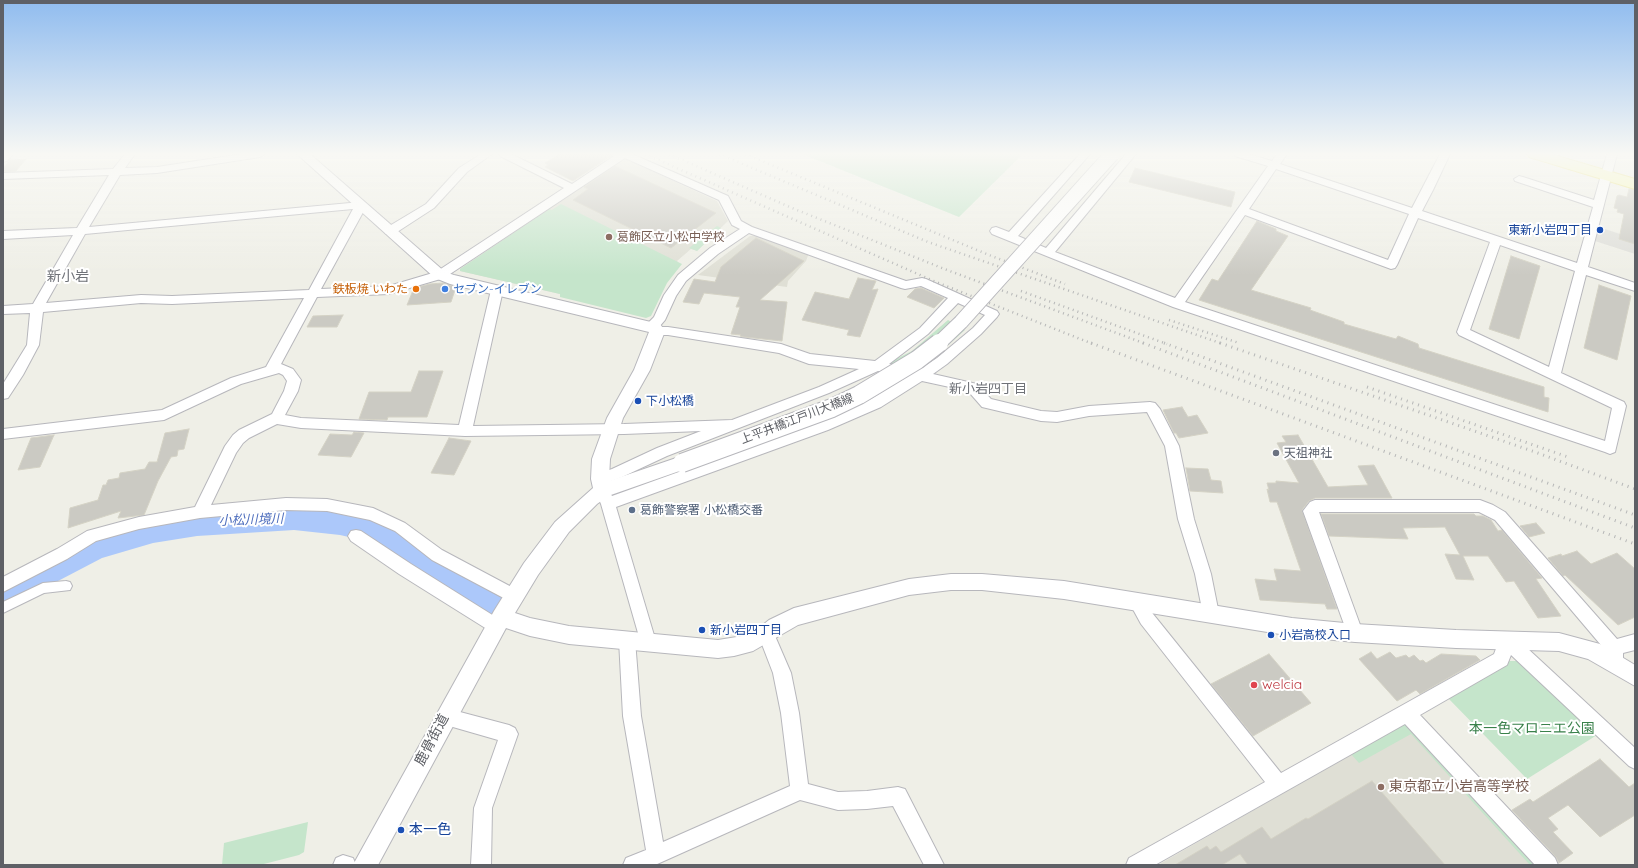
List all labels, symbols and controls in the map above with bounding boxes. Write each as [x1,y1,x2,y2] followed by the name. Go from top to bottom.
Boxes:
[1508,223,1592,237] place label: 東新小岩四丁目
[1595,225,1605,235] marker: 東新小岩四丁目
[617,230,725,244] place label: 葛飾区立小松中学校
[604,232,614,242] marker: 葛飾区立小松中学校
[47,269,89,285] district label: 新小岩
[333,282,408,296] place label: 鉄板焼 いわた
[453,282,542,296] place label: セブン-イレブン
[411,284,421,294] marker: 鉄板焼 いわた
[440,284,450,294] marker: セブン-イレブン
[949,381,1027,397] district label: 新小岩四丁目
[738,391,856,447] street label: 上平井橋江戸川大橋線
[646,394,694,408] place label: 下小松橋
[633,396,643,406] marker: 下小松橋
[1284,446,1332,460] place label: 天祖神社
[1271,448,1281,458] marker: 天祖神社
[640,503,763,517] place label: 葛飾警察署 小松橋交番
[627,505,637,515] marker: 葛飾警察署 小松橋交番
[218,511,284,529] water label: 小松川境川
[710,623,782,637] place label: 新小岩四丁目
[697,625,707,635] marker: 新小岩四丁目
[1279,628,1351,642] place label: 小岩高校入口
[1266,630,1276,640] marker: 小岩高校入口
[1262,677,1302,693] place label: welcia
[1249,680,1259,690] marker: welcia
[411,711,453,769] street label: 鹿骨街道
[1469,721,1595,737] park label: 本一色マロニエ公園
[1389,779,1529,795] place label: 東京都立小岩高等学校
[1376,782,1386,792] marker: 東京都立小岩高等学校
[409,822,451,838] place label: 本一色
[396,825,406,835] marker: 本一色

